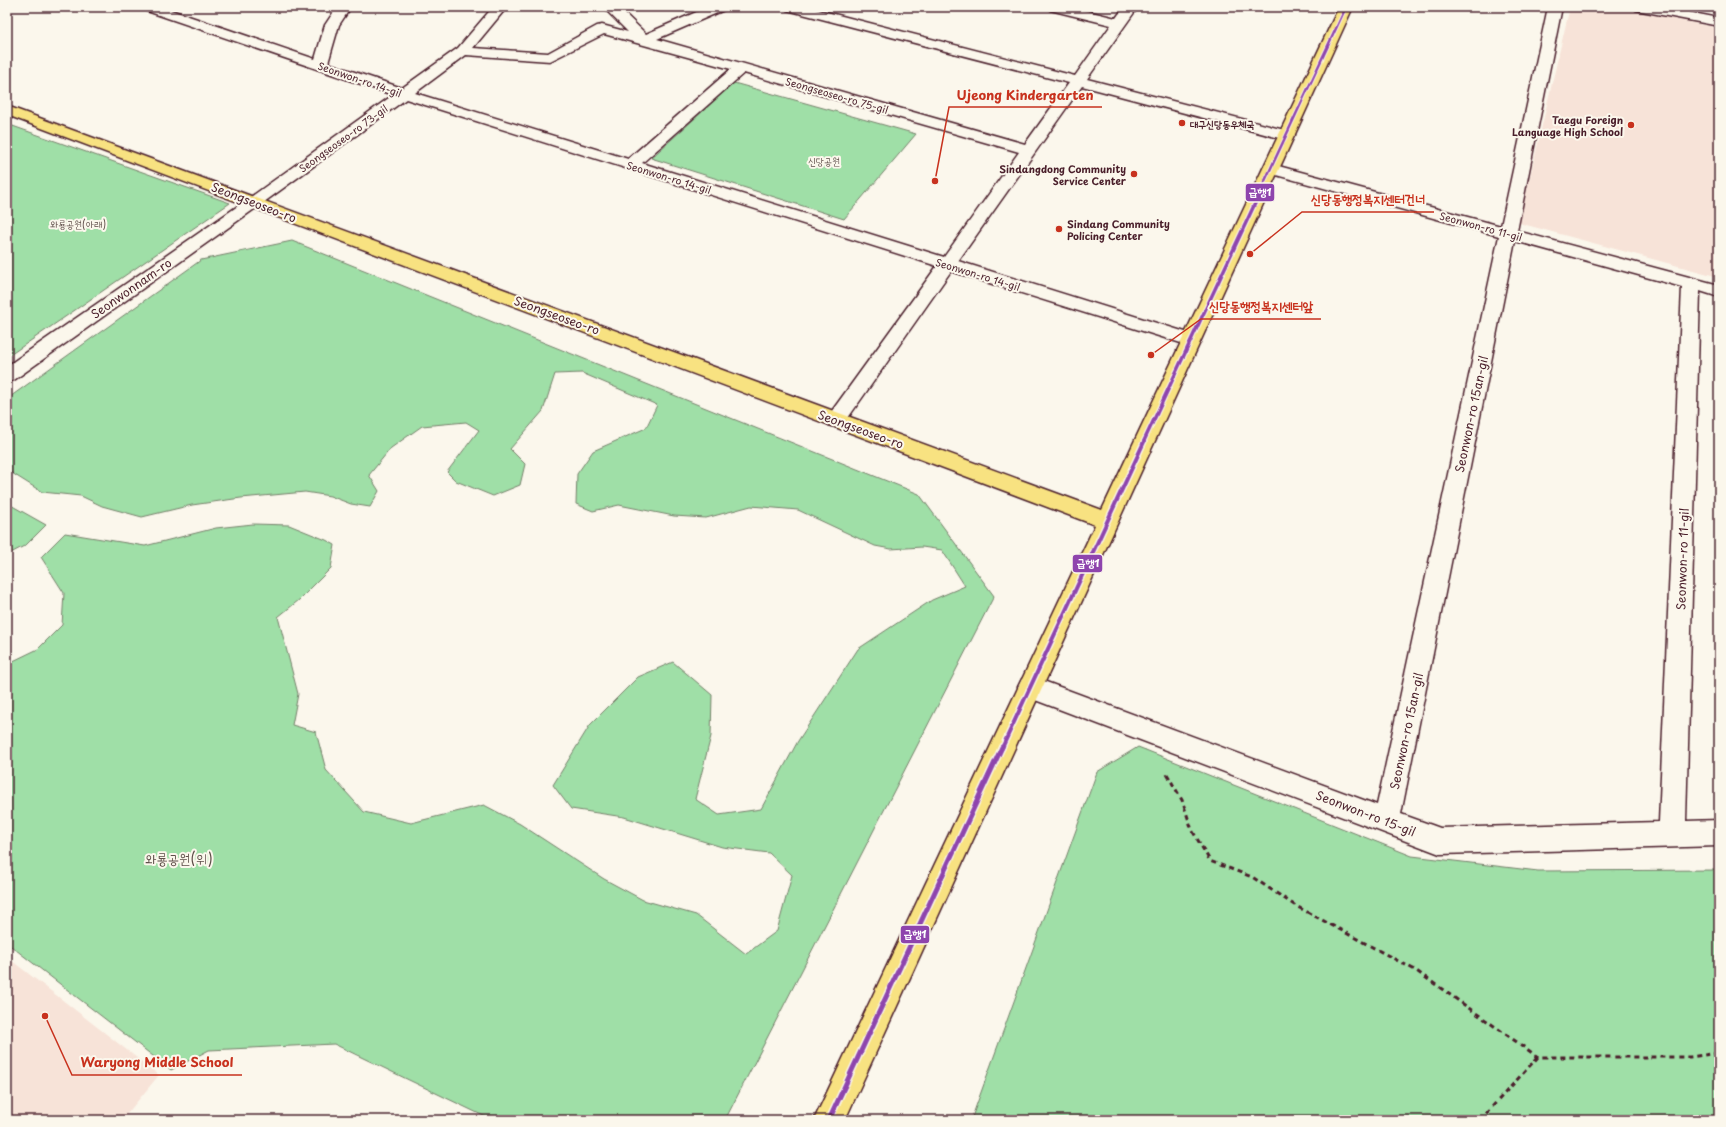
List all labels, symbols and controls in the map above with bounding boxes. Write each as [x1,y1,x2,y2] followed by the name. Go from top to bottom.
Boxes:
[316,58,404,100] street label: Seonwon-ro 14-gil
[784,73,890,117] street label: Seongseoseo-ro 75-gil
[949,82,1102,107] callout: Ujeong Kindergarten
[956,85,1094,104] text: Ujeong Kindergarten
[296,101,391,175] street label: Seongseoseo-ro 73-gil
[1512,112,1623,139] place label: Taegu Foreign Language High School
[1190,116,1254,131] place label: 대구신당동우체국
[1177,118,1187,128] marker: 대구신당동우체국
[1626,120,1636,130] marker: Taegu Foreign Language High School
[808,153,840,168] park label: 신당공원
[625,157,713,197] street label: Seonwon-ro 14-gil
[999,161,1127,188] place label: Sindangdong Community Service Center
[1129,169,1139,179] marker: Sindangdong Community Service Center
[209,177,300,227] street label: Seongseoseo-ro
[1245,183,1275,202] line badge: 급행1
[1249,183,1271,200] text: 급행1
[1302,187,1434,212] callout: 신당동행정복지센터건너
[1310,189,1426,208] text: 신당동행정복지센터건너
[1438,208,1524,244] street label: Seonwon-ro 11-gil
[50,216,106,231] park label: 와룡공원(아래)
[1067,216,1170,243] place label: Sindang Community Policing Center
[1054,224,1064,234] marker: Sindang Community Policing Center
[87,253,175,323] street label: Seonwonnam-ro
[934,254,1022,294] street label: Seonwon-ro 14-gil
[512,291,603,339] street label: Seongseoseo-ro
[1201,294,1321,319] callout: 신당동행정복지센터앞
[1209,296,1314,315] text: 신당동행정복지센터앞
[1450,354,1492,474] street label: Seonwon-ro 15an-gil
[816,405,907,453] street label: Seongseoseo-ro
[1671,508,1693,610] street label: Seonwon-ro 11-gil
[1072,554,1103,573] line badge: 급행1
[1077,554,1099,571] text: 급행1
[1385,671,1427,791] street label: Seonwon-ro 15an-gil
[1313,786,1419,840] street label: Seonwon-ro 15-gil
[145,848,213,869] park label: 와룡공원(위)
[900,925,930,944] line badge: 급행1
[904,925,926,942] text: 급행1
[72,1050,242,1075] callout: Waryong Middle School
[81,1052,233,1071] text: Waryong Middle School

